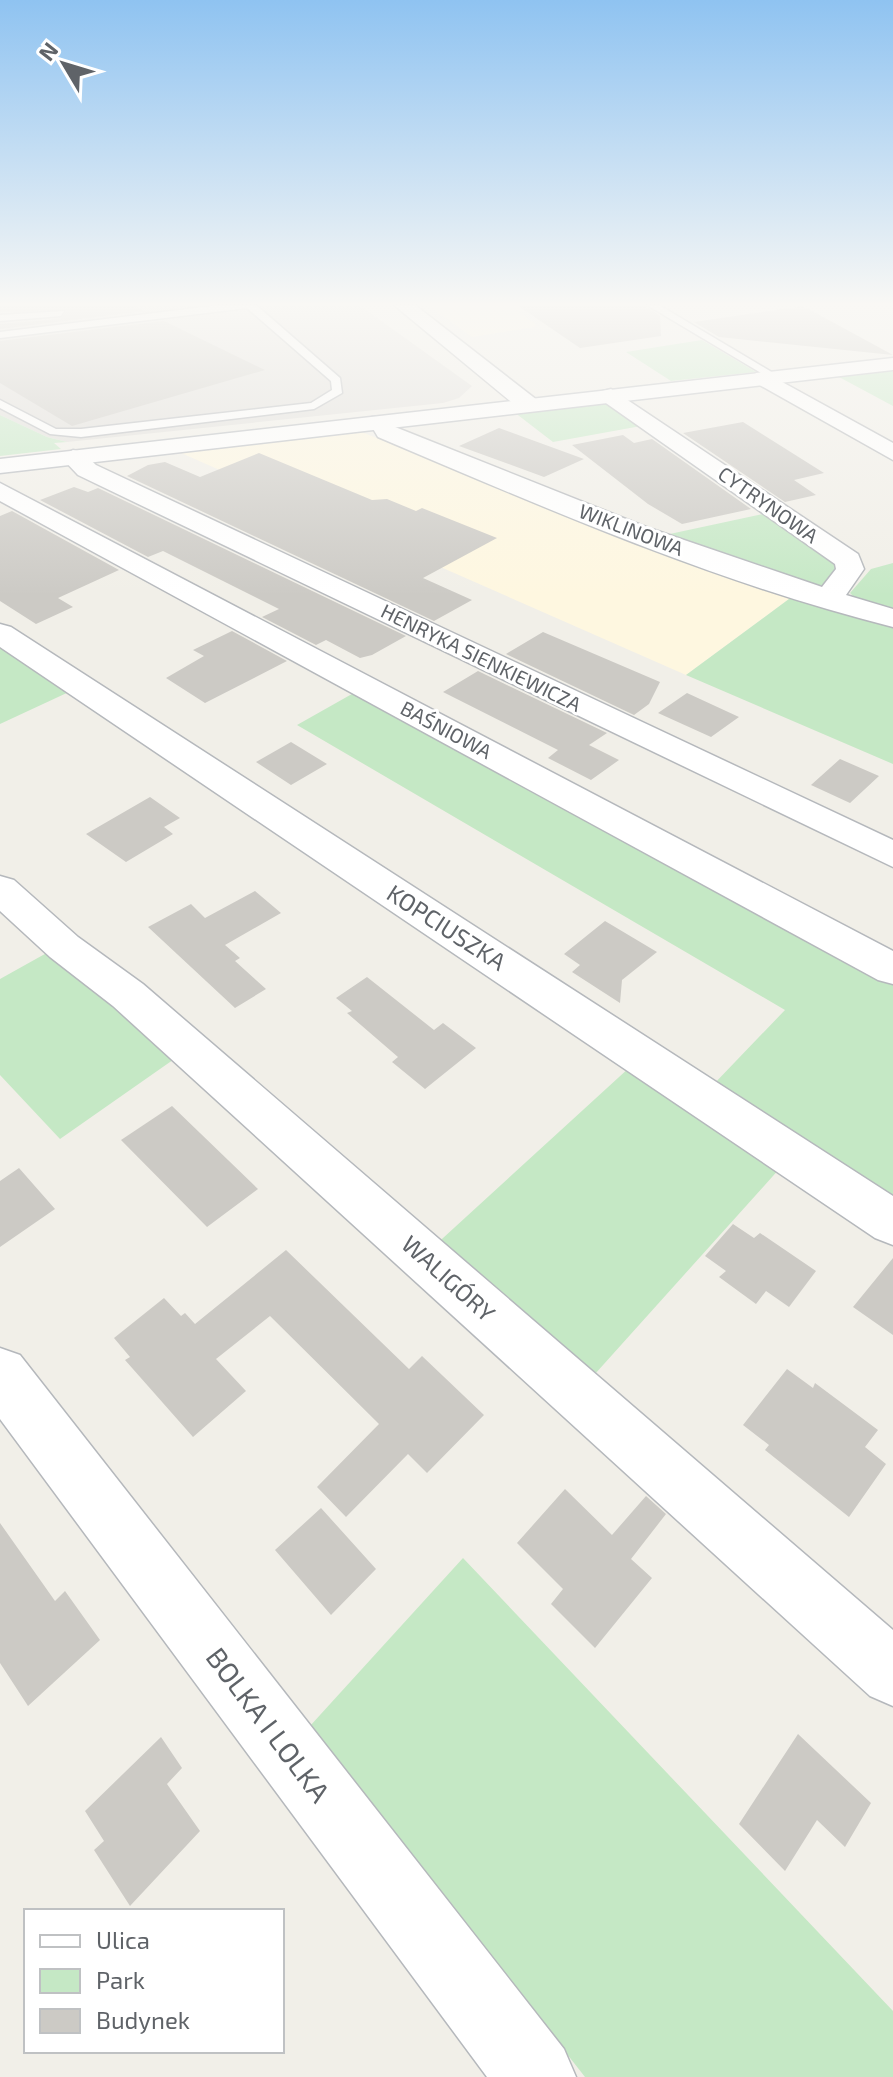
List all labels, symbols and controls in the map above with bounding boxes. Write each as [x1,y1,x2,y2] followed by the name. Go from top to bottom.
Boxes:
[24,24,104,104] north arrow
[32,37,63,65] text: N
[714,461,824,548] street label: CYTRYNOWA
[576,498,688,560] street label: WIKLINOWA
[377,598,586,716] street label: HENRYKA SIENKIEWICZA
[397,695,497,763] street label: BAŚNIOWA
[382,878,512,976] street label: KOPCIUSZKA
[397,1229,502,1327] street label: WALIGÓRY
[200,1640,338,1809] street label: BOLKA I LOLKA
[24,1909,284,2053] legend
[96,1925,150,1954] text: Ulica
[96,1965,145,1994] text: Park
[96,2005,190,2034] text: Budynek

